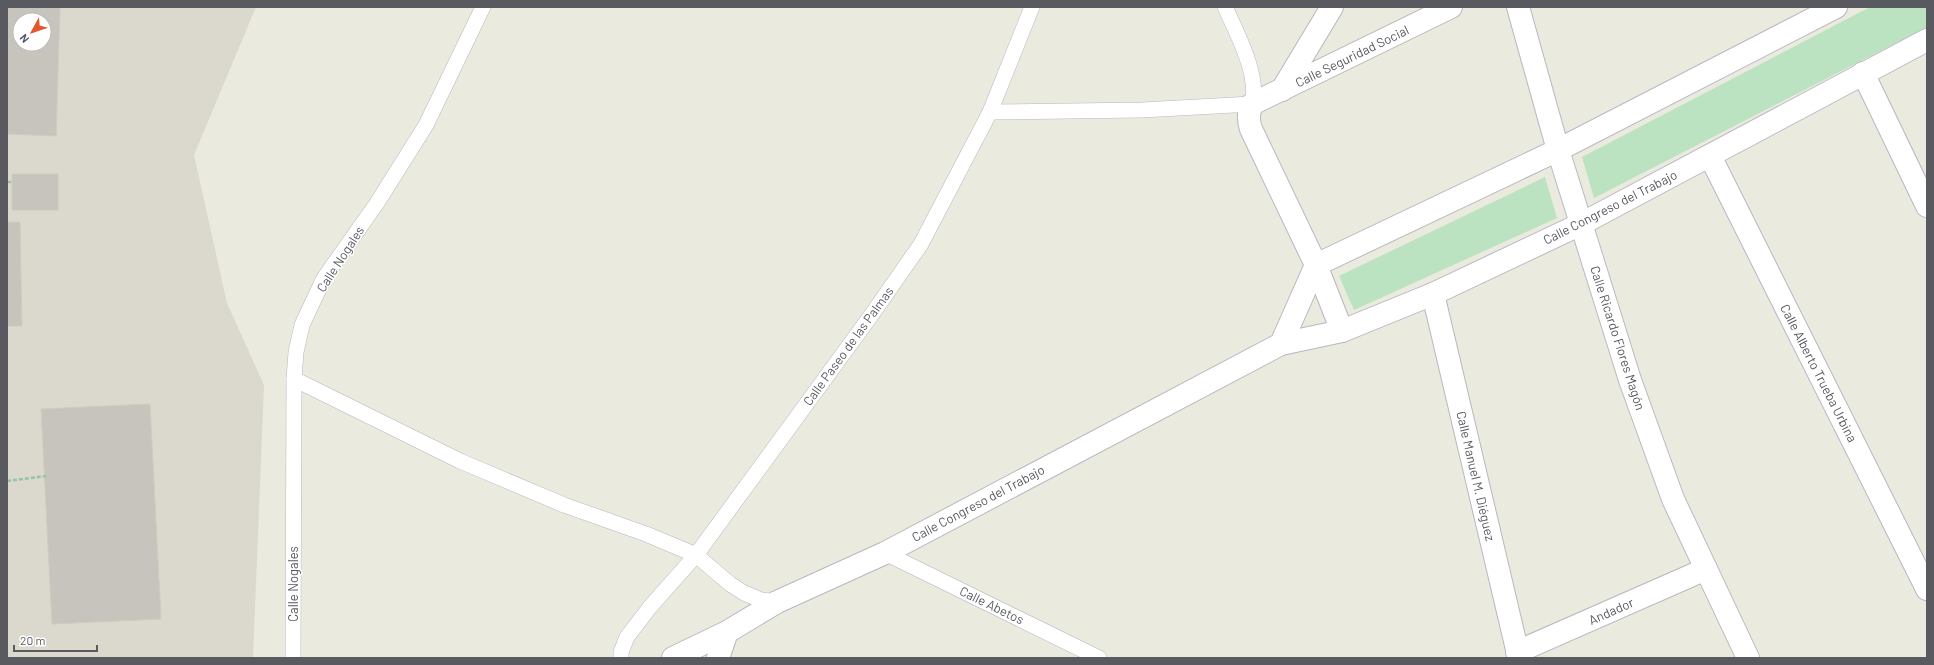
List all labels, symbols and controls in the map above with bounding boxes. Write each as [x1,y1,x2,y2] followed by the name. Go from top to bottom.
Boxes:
[12,12,52,52] north arrow
[1293,22,1411,90] street label: Calle Seguridad Social
[17,32,31,46] text: N
[1540,166,1680,248] street label: Calle Congreso del Trabajo
[313,223,367,295] street label: Calle Nogales
[1587,264,1649,412] street label: Calle Ricardo Flores Magón
[799,283,897,409] street label: Calle Paseo de las Palmas
[1777,301,1861,445] street label: Calle Alberto Trueba Urbina
[1453,409,1499,543] street label: Calle Manuel M. Diéguez
[909,461,1047,545] street label: Calle Congreso del Trabajo
[285,546,301,622] street label: Calle Nogales
[957,583,1027,627] street label: Calle Abetos
[1586,594,1636,628] street label: Andador
[14,627,97,653] scale bar
[20,633,46,647] text: 20 m

